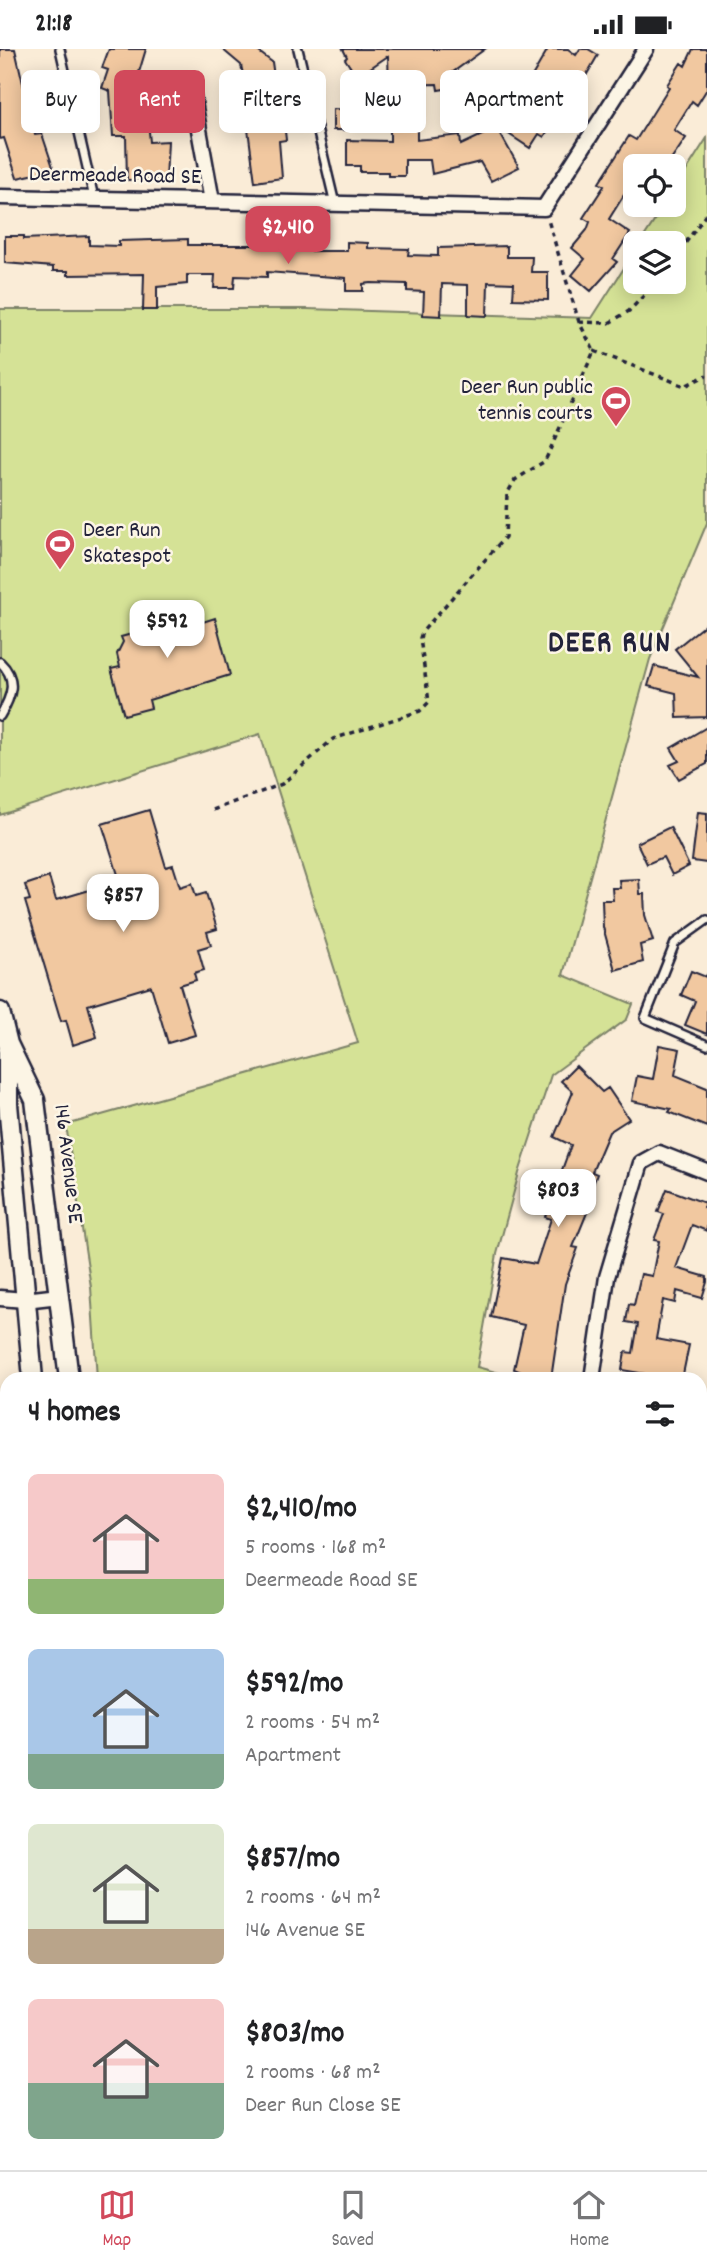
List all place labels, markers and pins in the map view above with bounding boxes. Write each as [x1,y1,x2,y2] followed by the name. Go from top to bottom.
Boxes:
[231,207,345,266] pin: $2,410
[461,372,593,431] place label: Deer Run public tennis courts
[599,384,633,428] sports icon: Deer Run public tennis courts
[83,515,171,574] place label: Deer Run Skatespot
[43,527,77,571] sports icon: Deer Run Skatespot
[126,601,208,660] pin: $592
[82,875,164,934] pin: $857
[517,1169,599,1229] pin: $803

